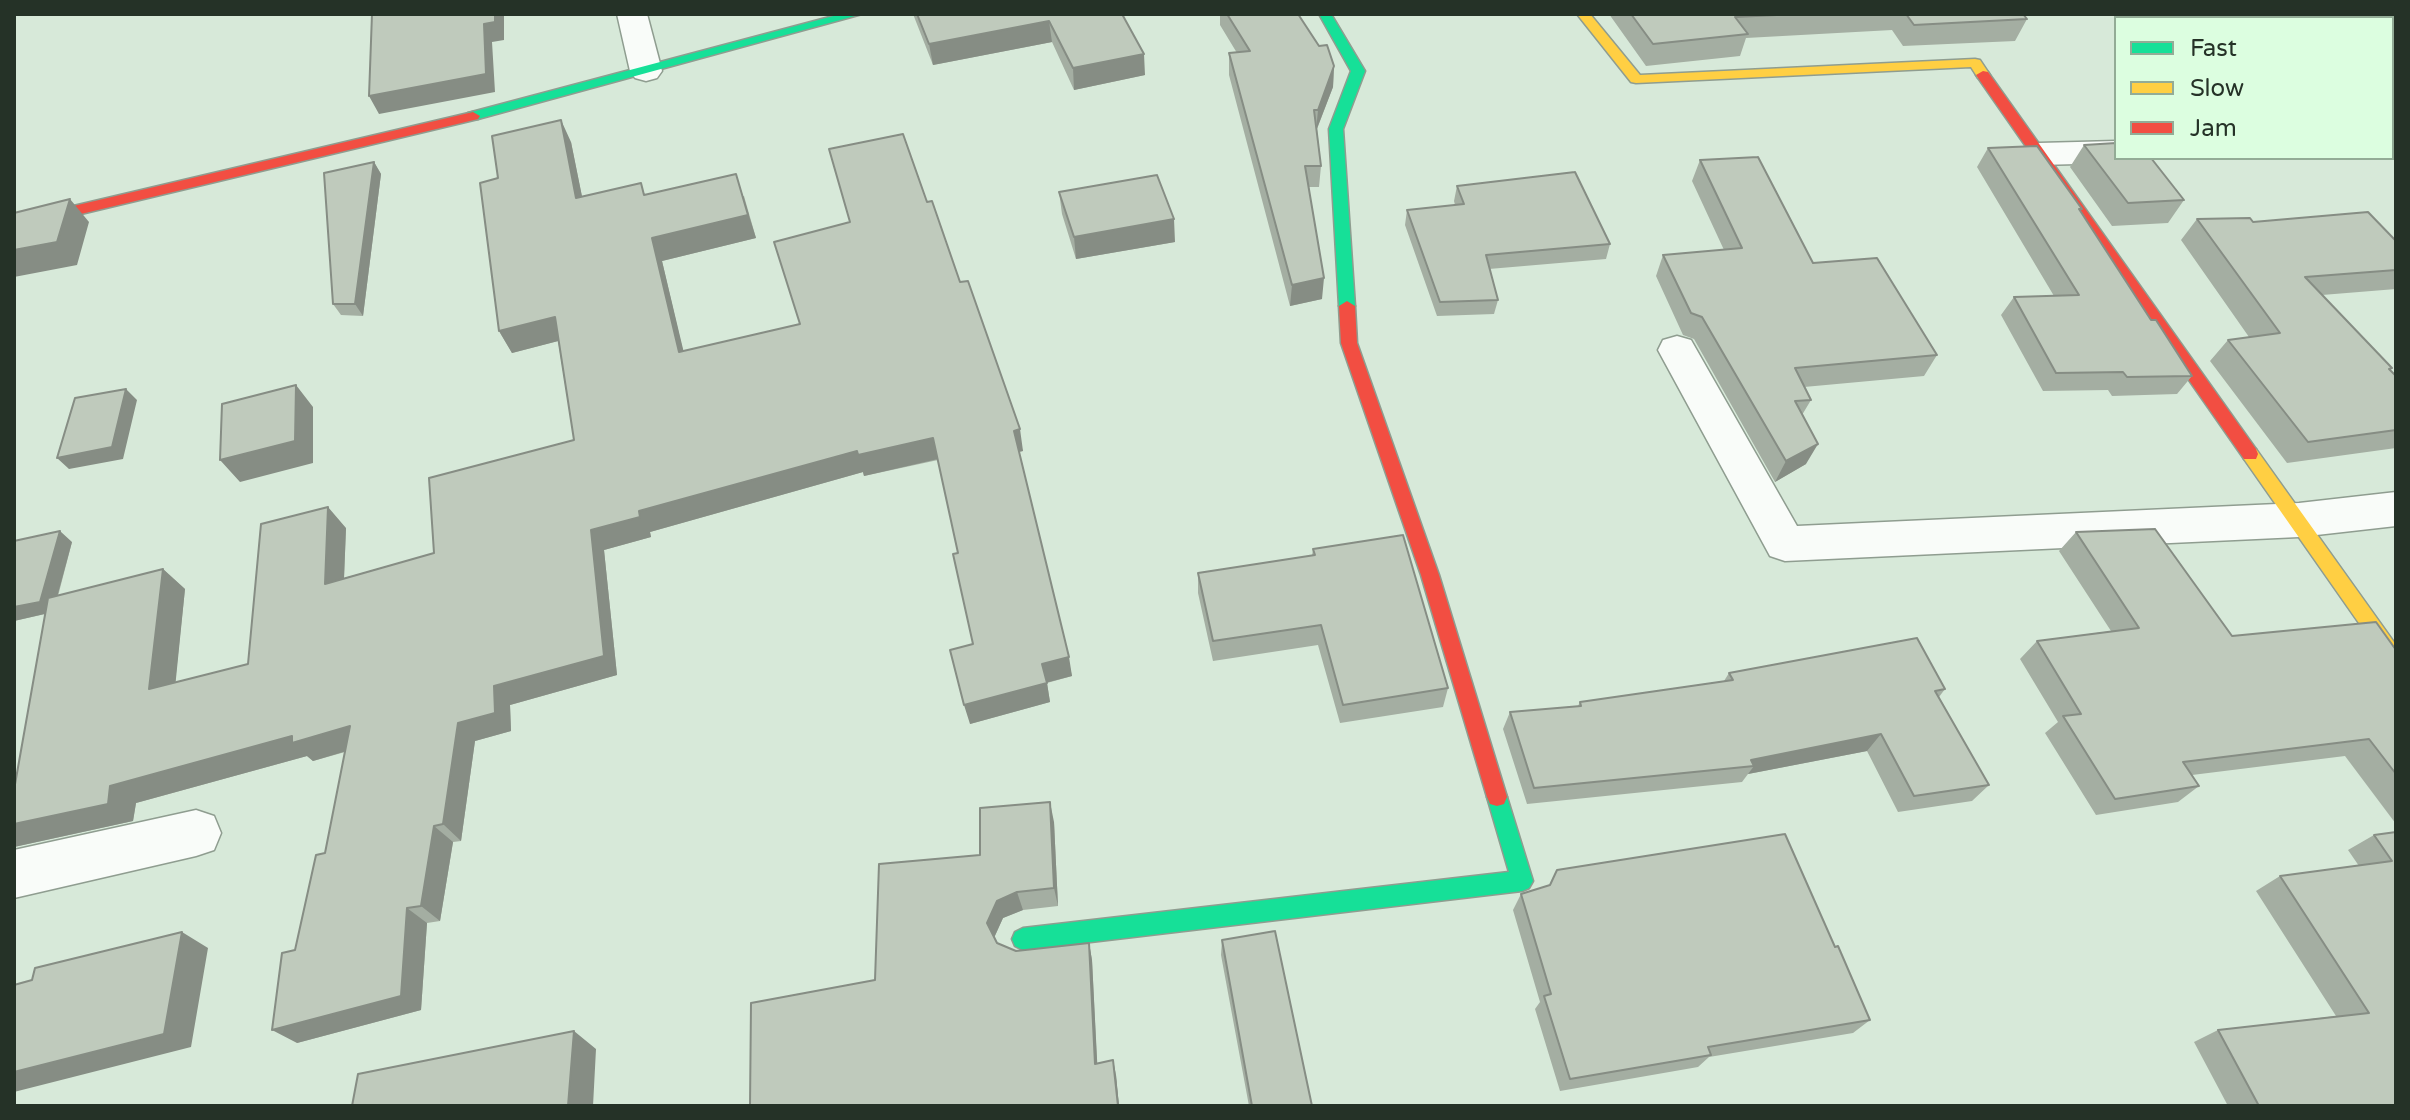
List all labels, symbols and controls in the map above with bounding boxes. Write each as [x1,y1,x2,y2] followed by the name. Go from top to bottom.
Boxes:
[2114,16,2394,160] legend
[2190,34,2237,63] text: Fast
[2190,74,2244,103] text: Slow
[2190,114,2237,143] text: Jam

